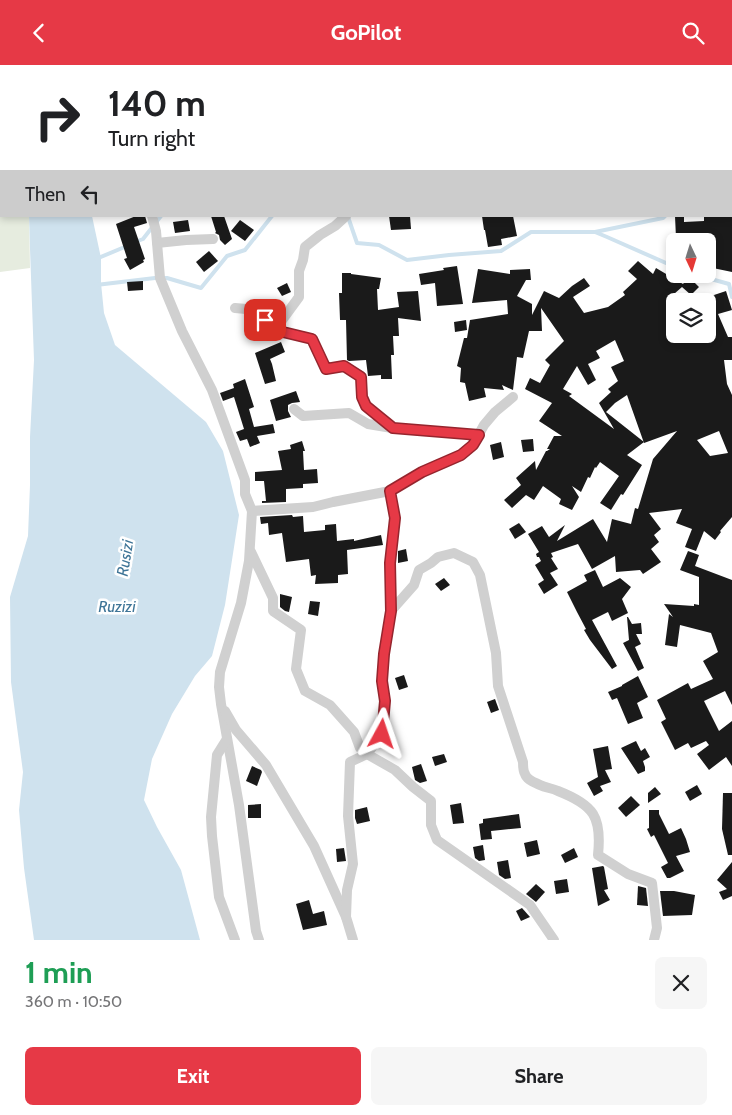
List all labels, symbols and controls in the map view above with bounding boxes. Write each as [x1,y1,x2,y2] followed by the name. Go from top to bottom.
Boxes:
[25,19,53,47] icon: back
[331,19,401,46] text: GoPilot
[679,19,707,47] icon: search
[108,82,206,125] text: 140 m
[25,85,90,150] icon: right
[108,125,195,152] text: Turn right
[76,180,104,208] icon: left
[25,183,66,206] text: Then
[666,233,716,283] north arrow
[666,233,716,343] map controls
[666,293,716,343] button: layers
[244,299,286,341] pin
[251,306,279,334] icon: arrive
[113,538,137,578] water label: Rusizi
[98,597,136,616] water label: Ruzizi
[355,707,407,759] position arrow
[25,954,93,991] text: 1 min
[655,957,707,1009] button: close
[25,992,122,1011] text: 360 m · 10:50
[25,1047,361,1105] button: Exit
[371,1047,707,1105] button: Share

